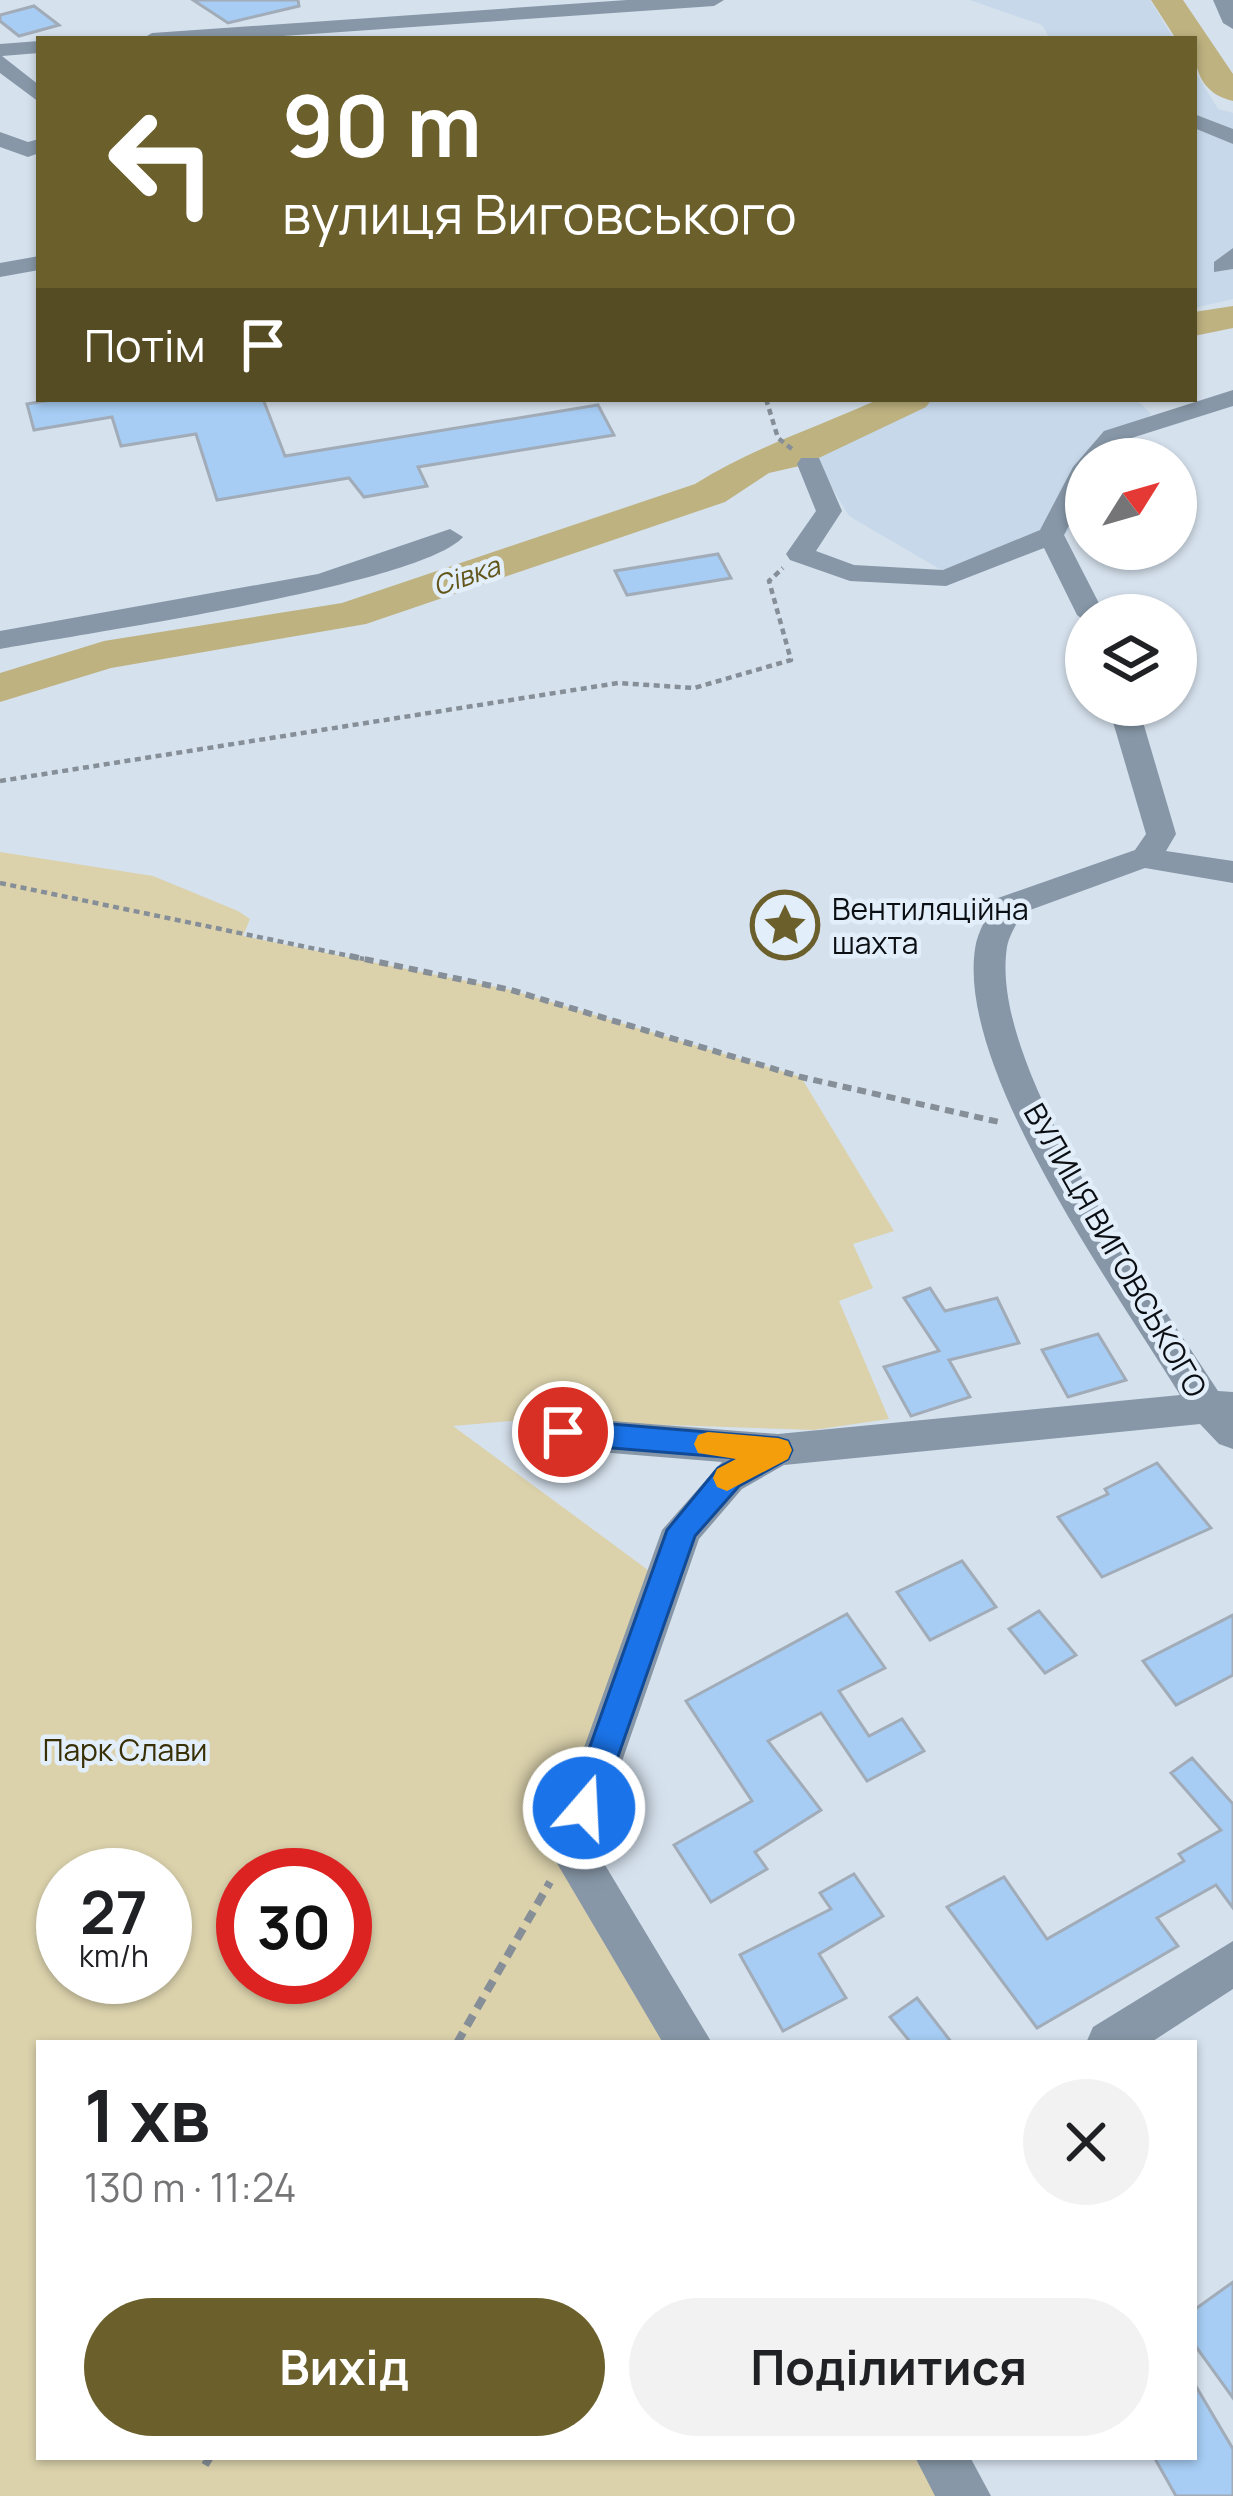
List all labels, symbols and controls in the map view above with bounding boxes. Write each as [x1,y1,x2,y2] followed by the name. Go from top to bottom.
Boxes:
[282,67,482,182] text: 90 m
[84,84,240,240] icon: left
[282,176,797,250] text: вулиця Виговського
[230,312,296,378] icon: arrive
[84,314,206,376] text: Потім
[1065,438,1197,570] north arrow
[1065,438,1197,726] map controls
[428,546,506,604] water label: Сівка
[1065,594,1197,726] button: layers
[832,888,1029,963] place label: Вентиляційна шахта
[750,890,820,960] place icon: Вентиляційна шахта
[1015,1096,1217,1404] street label: ВУЛИЦЯ ВИГОВСЬКОГО
[512,1381,614,1483] pin
[530,1399,596,1465] icon: arrive
[43,1729,207,1770] park label: Парк Слави
[521,1745,647,1871] position arrow
[216,1848,372,2004] speed limit sign: 30
[80,1870,148,1952] text: 27
[79,1935,149,1976] text: km/h
[84,2065,210,2164] text: 1 хв
[1023,2079,1149,2205] button: close
[84,2160,296,2214] text: 130 m · 11:24
[84,2298,605,2436] button: Вихід
[629,2298,1149,2436] button: Поділитися

